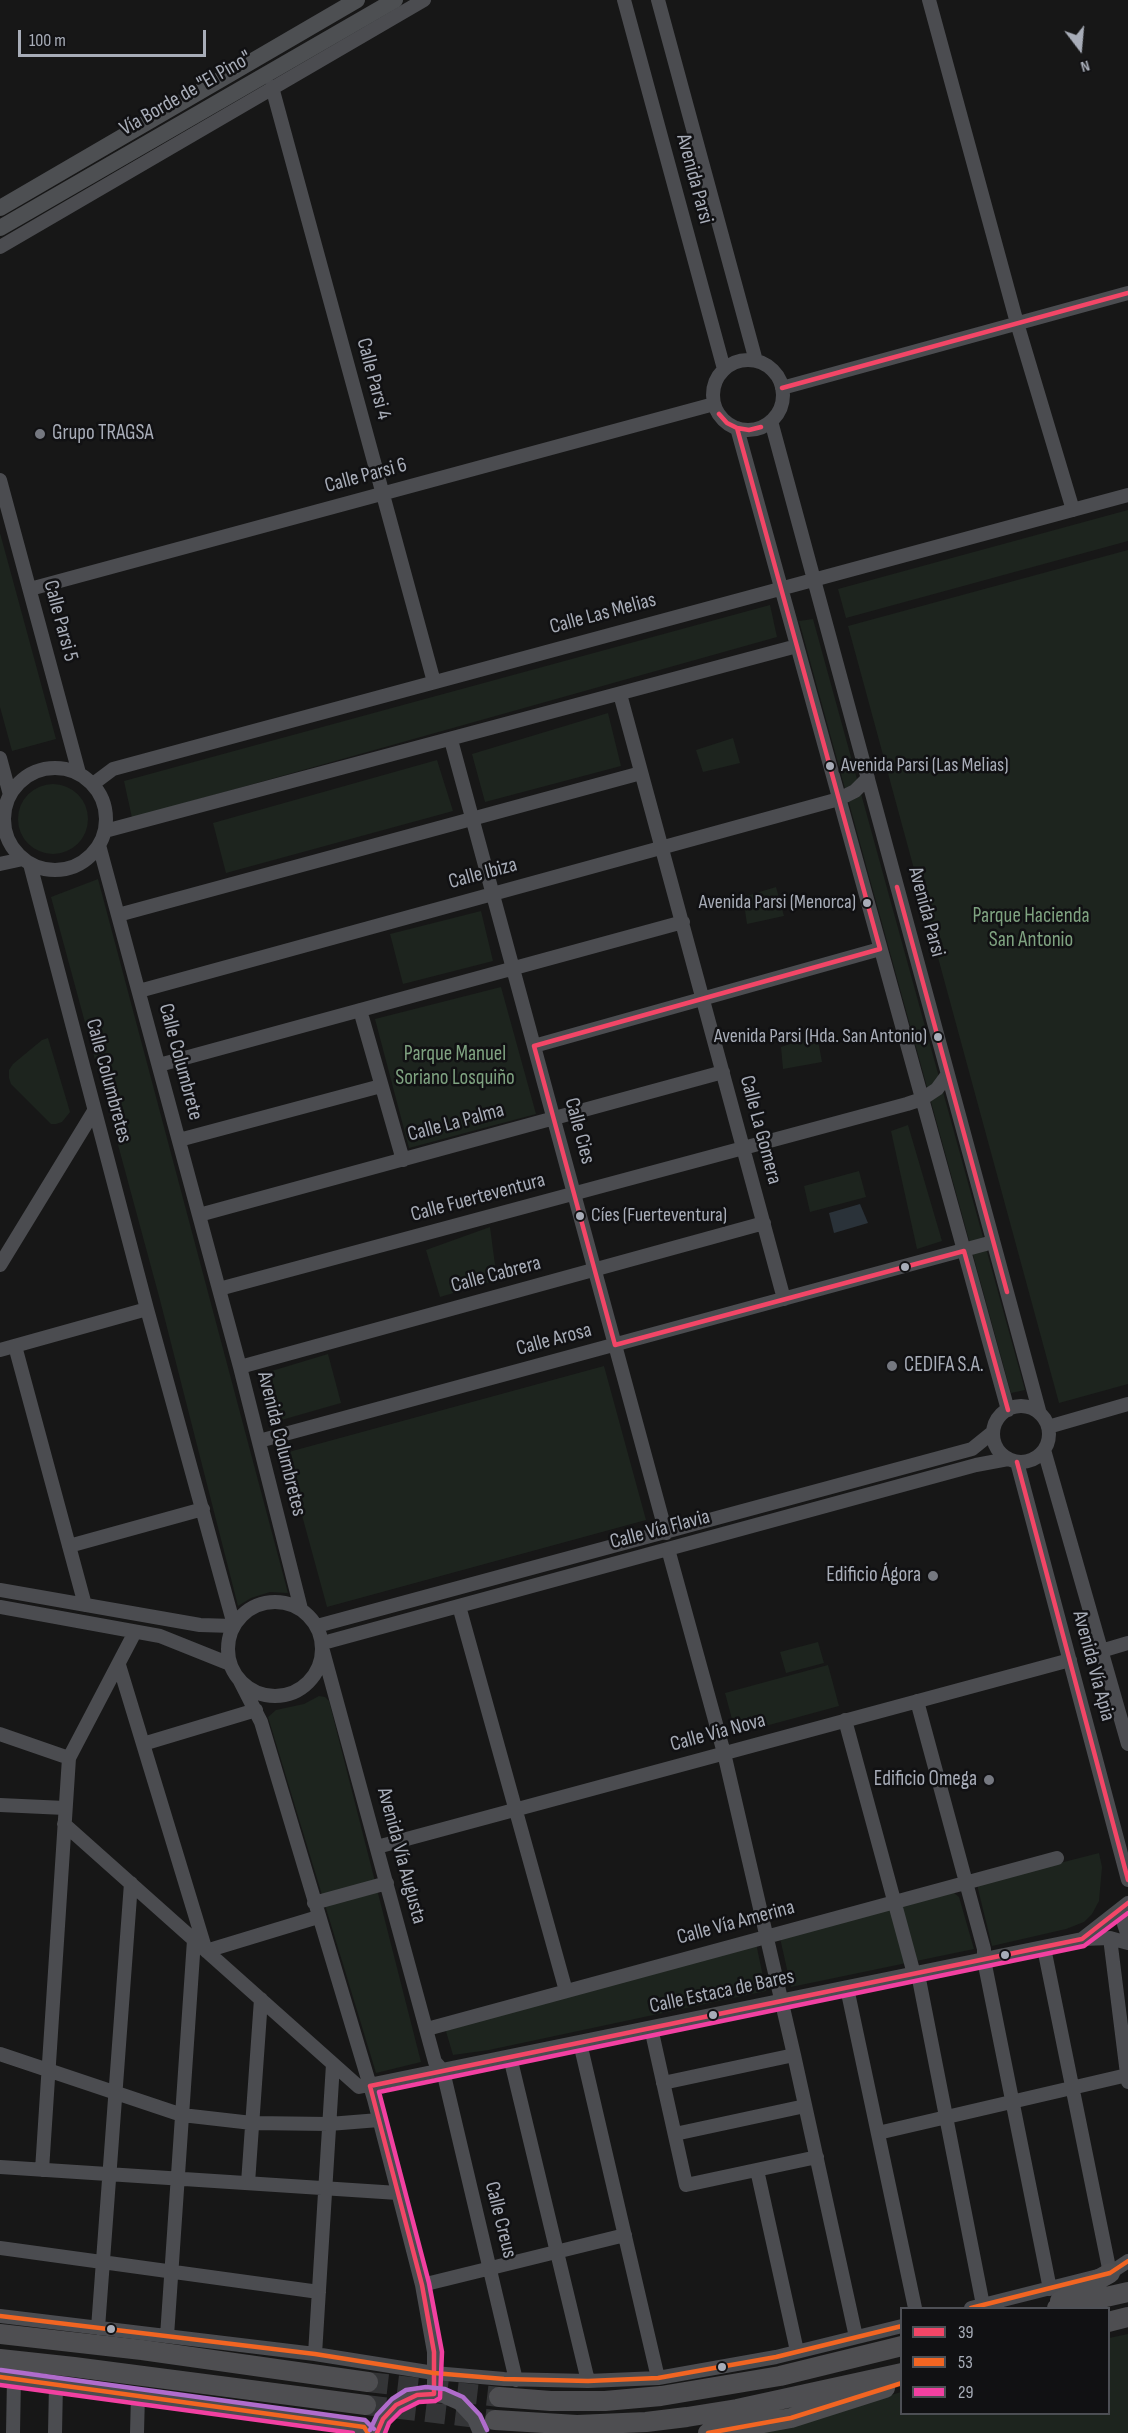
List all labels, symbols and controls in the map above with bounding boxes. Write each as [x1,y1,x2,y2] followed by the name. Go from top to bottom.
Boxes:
[21,18,208,56] scale bar
[1050,18,1110,78] north arrow
[29,30,66,51] text: 100 m
[116,46,256,142] street label: Vía Borde de "El Pino"
[1078,55,1092,76] text: N
[670,131,718,227] street label: Avenida Parsi
[350,335,396,423] street label: Calle Parsi 4
[52,421,153,447] place label: Grupo TRAGSA
[33,427,47,441] marker: Grupo TRAGSA
[322,453,410,499] street label: Calle Parsi 6
[37,578,83,664] street label: Calle Parsi 5
[547,588,659,640] street label: Calle Las Melias
[841,754,1009,778] place label: Avenida Parsi (Las Melias)
[824,760,836,772] marker: Avenida Parsi (Las Melias)
[446,853,520,895] street label: Calle Ibiza
[902,864,950,960] street label: Avenida Parsi
[699,891,856,915] place label: Avenida Parsi (Menorca)
[861,897,873,909] marker: Avenida Parsi (Menorca)
[973,904,1089,954] park label: Parque Hacienda San Antonio
[152,1001,208,1123] street label: Calle Columbrete
[79,1016,137,1146] street label: Calle Columbretes
[714,1025,927,1049] place label: Avenida Parsi (Hda. San Antonio)
[932,1031,944,1043] marker: Avenida Parsi (Hda. San Antonio)
[395,1042,515,1092] park label: Parque Manuel Soriano Losquiño
[733,1073,787,1187] street label: Calle La Gomera
[558,1095,600,1167] street label: Calle Cies
[405,1098,507,1148] street label: Calle La Palma
[408,1168,548,1228] street label: Calle Fuerteventura
[591,1204,727,1228] place label: Cíes (Fuerteventura)
[574,1210,586,1222] marker: Cíes (Fuerteventura)
[448,1251,544,1299] street label: Calle Cabrera
[899,1261,911,1273] unlabelled marker
[514,1318,594,1362] street label: Calle Arosa
[904,1353,984,1379] place label: CEDIFA S.A.
[885,1359,899,1373] marker: CEDIFA S.A.
[251,1369,311,1519] street label: Avenida Columbretes
[607,1505,713,1555] street label: Calle Vía Flavia
[826,1563,921,1589] place label: Edificio Ágora
[926,1569,940,1583] marker: Edificio Ágora
[1066,1608,1120,1724] street label: Avenida Vía Apia
[668,1708,768,1758] street label: Calle Via Nova
[874,1767,977,1793] place label: Edificio Omega
[982,1773,996,1787] marker: Edificio Omega
[371,1785,431,1927] street label: Avenida Vía Augusta
[674,1895,798,1951] street label: Calle Vía Amerina
[999,1949,1011,1961] unlabelled marker
[647,1964,797,2020] street label: Calle Estaca de Bares
[707,2009,719,2021] unlabelled marker
[478,2179,522,2261] street label: Calle Creus
[900,2307,1110,2415] legend
[958,2322,974,2343] text: 39
[105,2323,117,2335] unlabelled marker
[958,2352,973,2373] text: 53
[716,2361,728,2373] unlabelled marker
[958,2382,973,2403] text: 29

